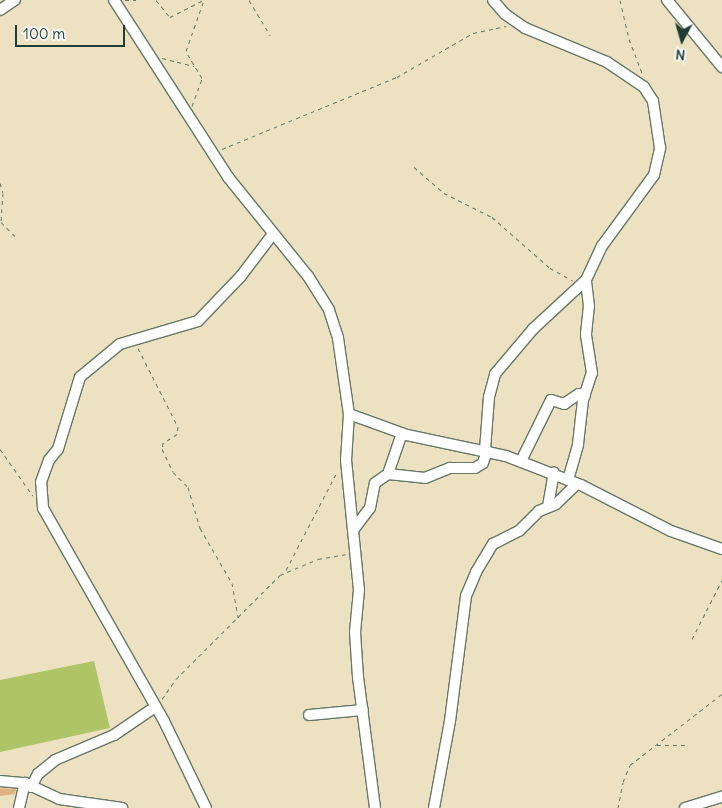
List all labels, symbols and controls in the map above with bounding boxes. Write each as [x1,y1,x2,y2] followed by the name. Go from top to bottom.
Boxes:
[18,15,128,47] scale bar
[657,15,707,65] north arrow
[23,24,65,43] text: 100 m
[675,45,686,64] text: N

